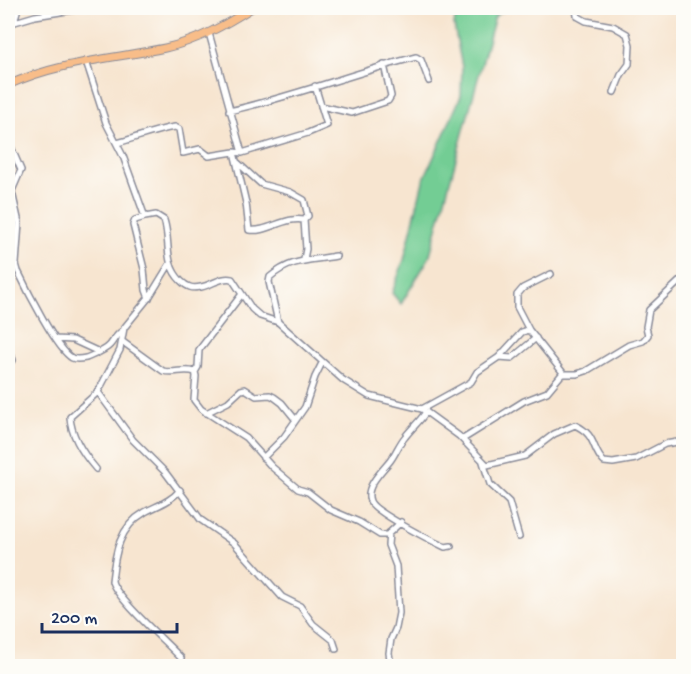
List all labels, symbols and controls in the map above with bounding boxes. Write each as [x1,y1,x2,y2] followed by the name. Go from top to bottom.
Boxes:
[42,596,177,634] scale bar
[51,609,98,630] text: 200 m

